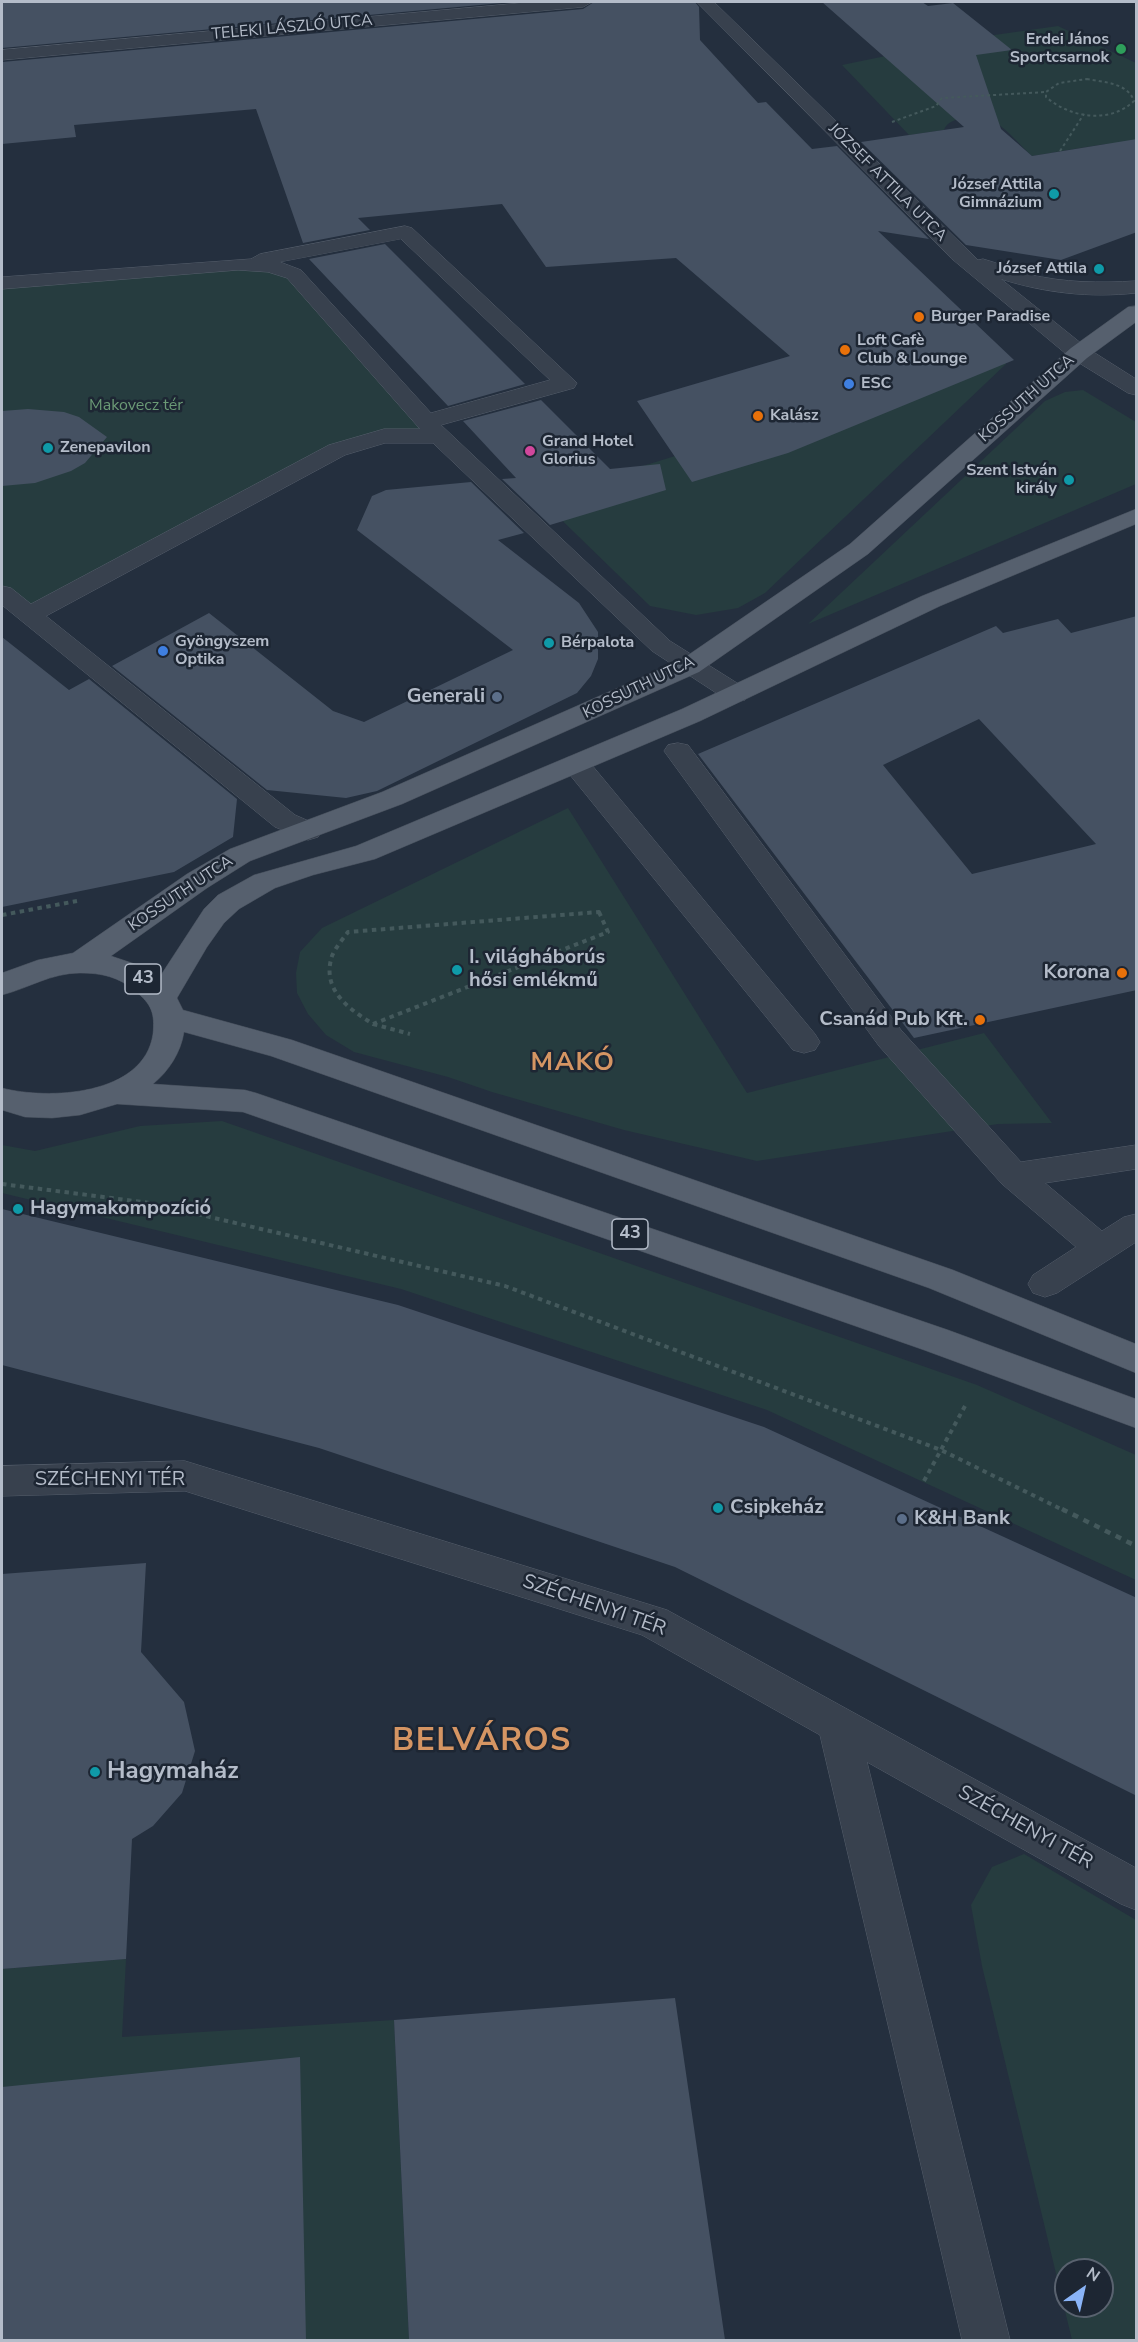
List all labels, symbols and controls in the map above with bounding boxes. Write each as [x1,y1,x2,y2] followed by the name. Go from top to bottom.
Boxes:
[211,11,373,45] street label: TELEKI LÁSZLÓ UTCA
[1010,30,1109,68] place label: Erdei János Sportcsarnok
[1114,42,1128,56] marker: Erdei János Sportcsarnok
[824,120,950,246] street label: JÓZSEF ATTILA UTCA
[952,175,1042,213] place label: József Attila Gimnázium
[1047,187,1061,201] marker: József Attila Gimnázium
[997,259,1087,279] place label: József Attila
[1092,262,1106,276] marker: József Attila
[931,307,1050,327] place label: Burger Paradise
[912,310,926,324] marker: Burger Paradise
[857,331,967,369] place label: Loft Cafè Club & Lounge
[838,343,852,357] marker: Loft Cafè Club & Lounge
[975,351,1079,447] street label: KOSSUTH UTCA
[861,374,891,394] place label: ESC
[842,377,856,391] marker: ESC
[89,396,183,416] park label: Makovecz tér
[770,406,819,426] place label: Kalász
[751,409,765,423] marker: Kalász
[542,432,633,470] place label: Grand Hotel Glorius
[60,438,151,458] place label: Zenepavilon
[41,441,55,455] marker: Zenepavilon
[523,444,537,458] marker: Grand Hotel Glorius
[966,461,1057,499] place label: Szent István király
[1062,473,1076,487] marker: Szent István király
[175,632,269,670] place label: Gyöngyszem Optika
[561,633,634,653] place label: Bérpalota
[542,636,556,650] marker: Bérpalota
[156,644,170,658] marker: Gyöngyszem Optika
[580,653,698,723] street label: KOSSUTH UTCA
[407,685,485,709] place label: Generali
[490,690,504,704] marker: Generali
[125,852,237,936] street label: KOSSUTH UTCA
[469,946,605,993] place label: I. világháborús hősi emlékmű
[1044,961,1110,985] place label: Korona
[450,963,464,977] marker: I. világháborús hősi emlékmű
[125,964,161,994] road number: 43
[1115,966,1129,980] marker: Korona
[819,1008,968,1032] place label: Csanád Pub Kft.
[973,1013,987,1027] marker: Csanád Pub Kft.
[531,1048,615,1080] district label: MAKÓ
[30,1197,211,1221] place label: Hagymakompozíció
[11,1202,25,1216] marker: Hagymakompozíció
[612,1219,648,1249] road number: 43
[35,1468,185,1492] street label: SZÉCHENYI TÉR
[730,1496,824,1520] place label: Csipkeház
[711,1501,725,1515] marker: Csipkeház
[914,1507,1010,1531] place label: K&H Bank
[895,1512,909,1526] marker: K&H Bank
[519,1570,669,1642] street label: SZÉCHENYI TÉR
[392,1723,572,1761] district label: BELVÁROS
[107,1758,239,1786] place label: Hagymaház
[88,1765,102,1779] marker: Hagymaház
[953,1781,1097,1875] street label: SZÉCHENYI TÉR
[1054,2258,1114,2318] north arrow
[1082,2262,1104,2287] text: N

